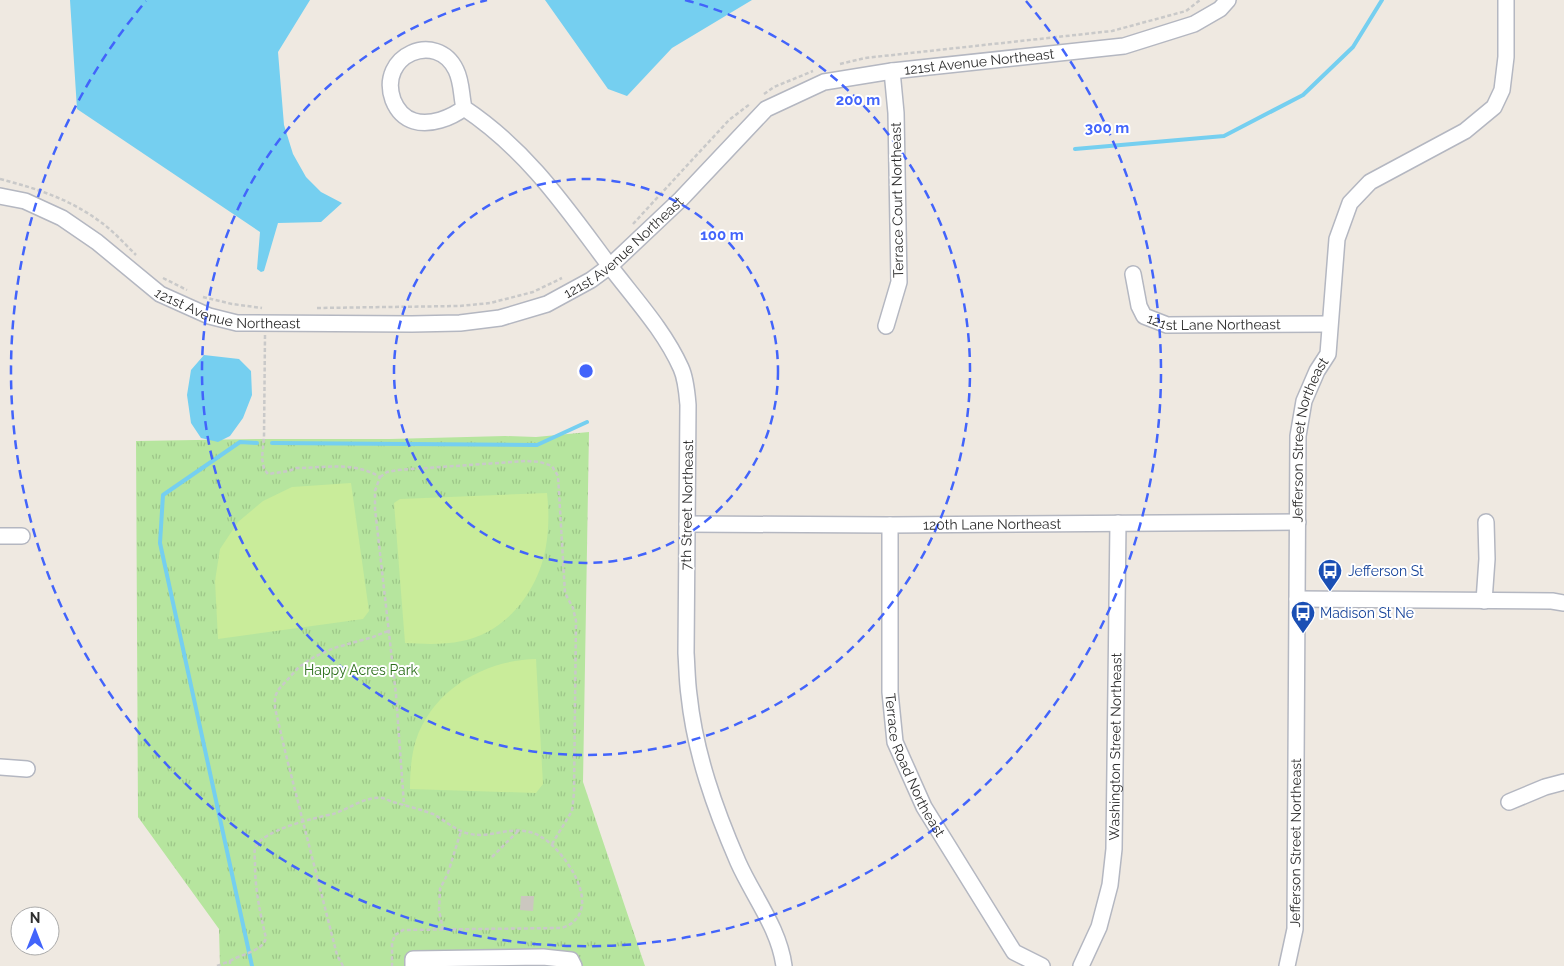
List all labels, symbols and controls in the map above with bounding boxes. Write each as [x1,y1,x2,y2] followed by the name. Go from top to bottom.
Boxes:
[903,46,1055,78] street label: 121st Avenue Northeast
[836,91,880,109] text: 200 m
[1085,119,1129,137] text: 300 m
[888,122,906,278] street label: Terrace Court Northeast
[561,193,687,301] street label: 121st Avenue Northeast
[700,226,744,244] text: 100 m
[151,285,301,331] street label: 121st Avenue Northeast
[1145,310,1281,333] street label: 121st Lane Northeast
[1289,354,1332,523] street label: Jefferson Street Northeast
[577,362,595,380] centre of rings
[678,439,696,570] street label: 7th Street Northeast
[923,516,1061,533] street label: 120th Lane Northeast
[1317,558,1343,592] bus stop icon: Jefferson St
[1348,563,1424,579] place label: Jefferson St
[1290,600,1316,634] bus stop icon: Madison St Ne
[1320,605,1414,621] place label: Madison St Ne
[1106,652,1124,841] street label: Washington Street Northeast
[304,662,419,678] park label: Happy Acres Park
[882,692,949,840] street label: Terrace Road Northeast
[1287,758,1304,928] street label: Jefferson Street Northeast
[10,906,60,956] north arrow
[30,910,40,926] text: N

